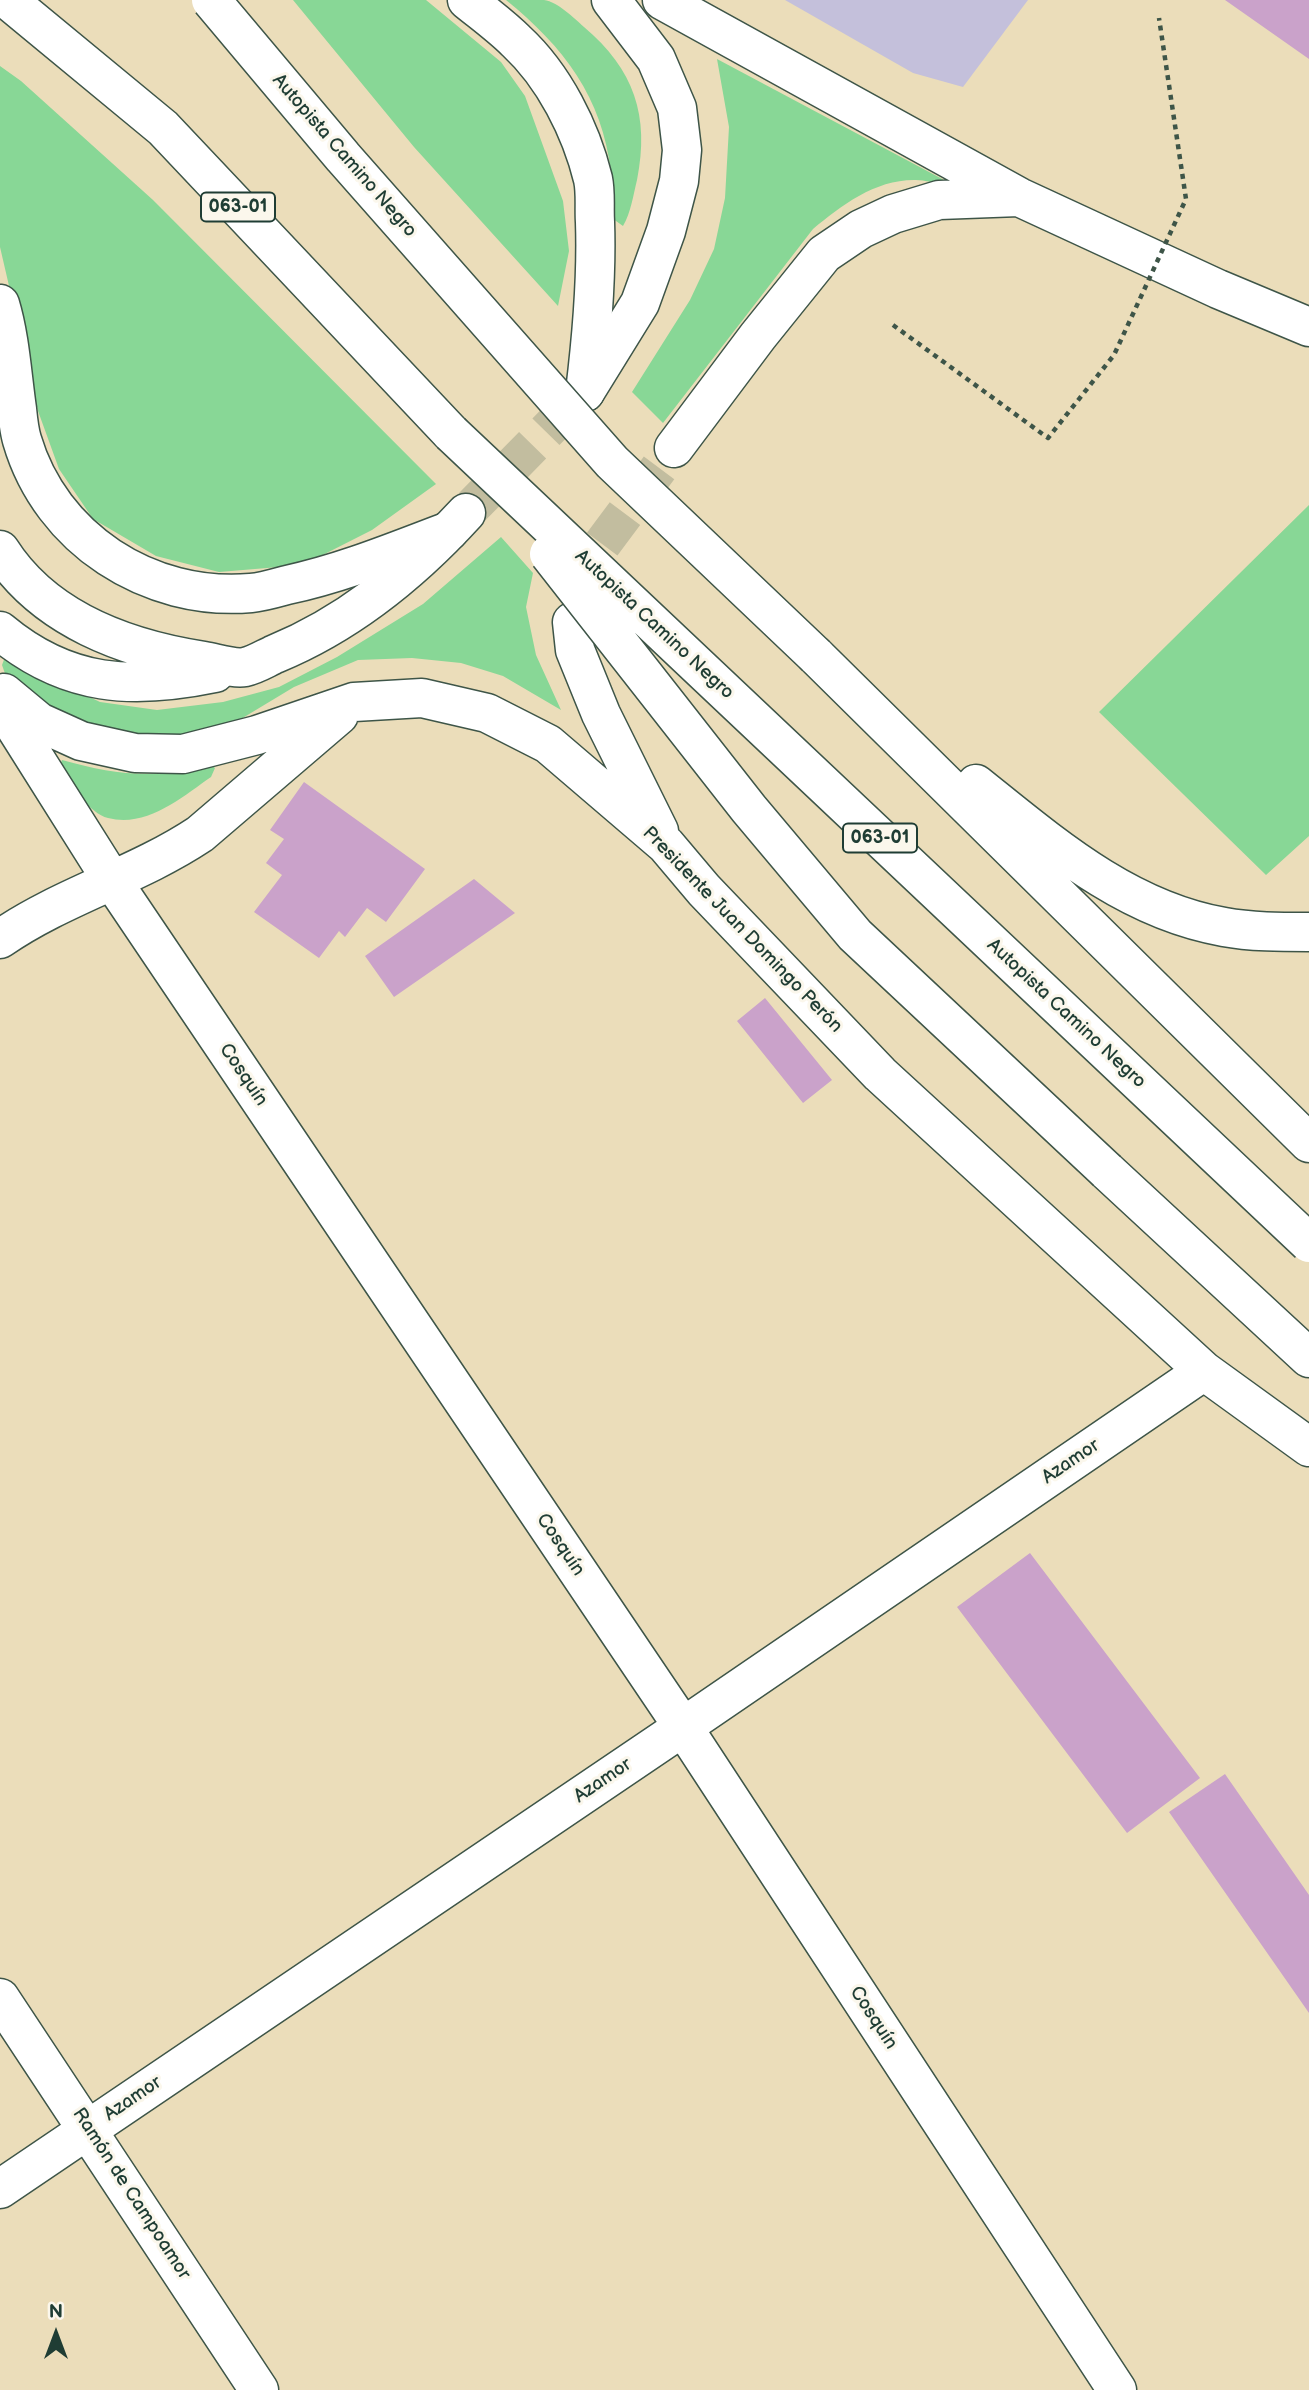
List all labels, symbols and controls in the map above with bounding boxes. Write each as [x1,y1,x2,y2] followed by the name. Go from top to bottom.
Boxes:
[267,70,421,242] street label: Autopista Camino Negro
[201,192,275,222] road number: 063-01
[570,545,738,705] street label: Autopista Camino Negro
[637,822,847,1038] street label: Presidente Juan Domingo Perón
[843,824,917,852] road number: 063-01
[982,934,1150,1094] street label: Autopista Camino Negro
[214,1039,272,1111] street label: Cosquín
[1038,1434,1104,1490] street label: Azamor
[531,1509,589,1581] street label: Cosquín
[570,1753,636,1809] street label: Azamor
[844,1982,902,2054] street label: Cosquín
[100,2071,166,2127] street label: Azamor
[67,2104,195,2284] street label: Ramón de Campoamor
[21,2299,91,2369] north arrow
[49,2301,63,2324] text: N

